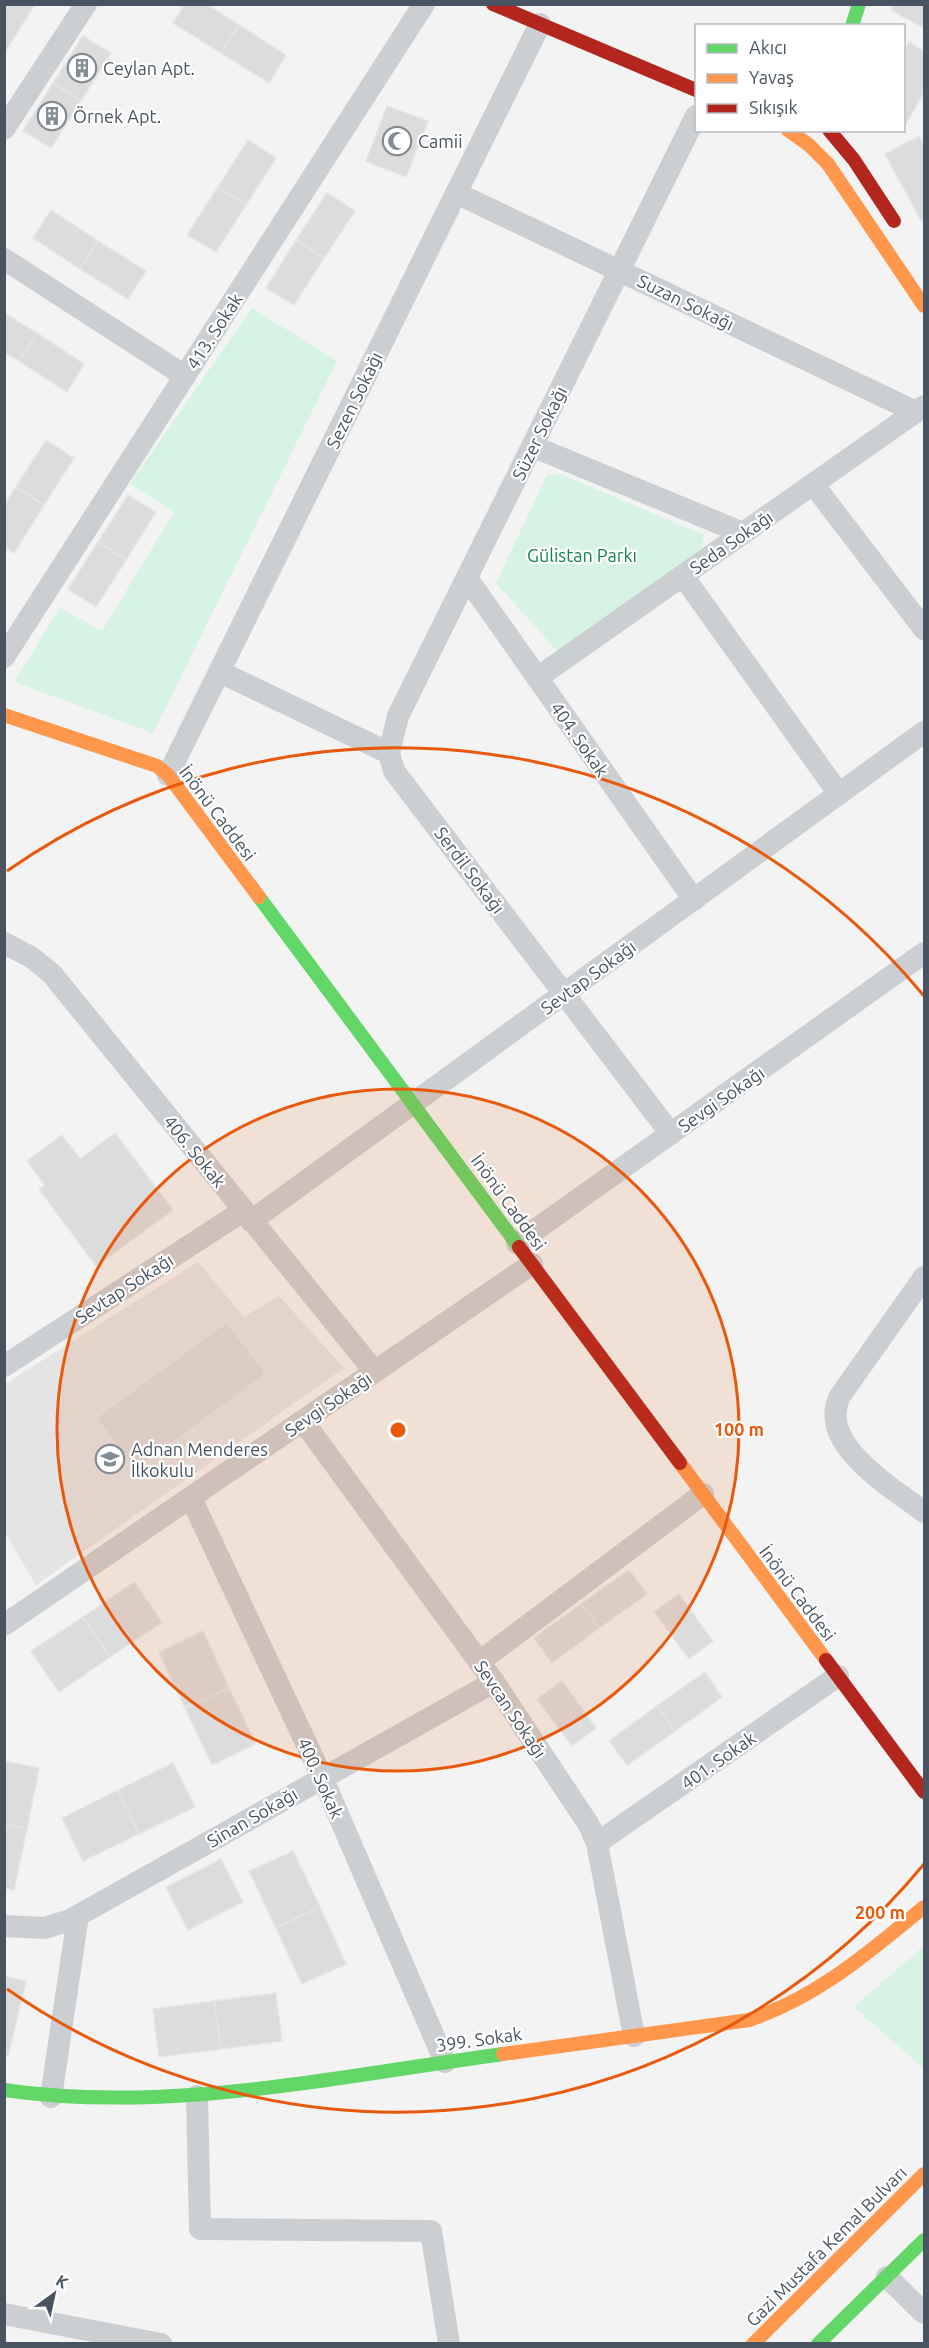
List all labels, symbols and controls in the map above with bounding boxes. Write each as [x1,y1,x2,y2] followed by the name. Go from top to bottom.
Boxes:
[695,24,905,132] legend
[749,37,787,57] text: Akıcı
[66,52,98,84] building icon: Ceylan Apt.
[103,58,195,78] place label: Ceylan Apt.
[749,67,794,87] text: Yavaş
[749,97,798,117] text: Sıkışık
[36,100,68,132] building icon: Örnek Apt.
[73,106,161,126] place label: Örnek Apt.
[381,125,413,157] mosque icon: Camii
[418,131,463,151] place label: Camii
[635,270,737,334] street label: Suzan Sokağı
[182,289,246,373] street label: 413. Sokak
[322,348,386,452] street label: Sezen Sokağı
[508,383,570,483] street label: Süzer Sokağı
[686,506,776,578] street label: Seda Sokağı
[527,545,637,565] park label: Gülistan Parkı
[547,698,613,780] street label: 404. Sokak
[176,762,260,864] street label: İnönü Caddesi
[431,823,509,917] street label: Serdil Sokağı
[537,936,639,1018] street label: Sevtap Sokağı
[674,1062,768,1136] street label: Sevgi Sokağı
[160,1111,230,1191] street label: 406. Sokak
[468,1150,550,1254] street label: İnönü Caddesi
[72,1249,176,1327] street label: Sevtap Sokağı
[281,1368,375,1440] street label: Sevgi Sokağı
[714,1419,764,1439] text: 100 m
[388,1420,408,1440] centre of rings
[131,1439,268,1480] place label: Adnan Menderes İlkokulu
[94,1443,126,1475] school or university icon: Adnan Menderes İlkokulu
[756,1542,840,1644] street label: İnönü Caddesi
[471,1657,551,1761] street label: Sevcan Sokağı
[677,1727,759,1793] street label: 401. Sokak
[294,1734,348,1822] street label: 400. Sokak
[203,1783,301,1851] street label: Sinan Sokağı
[855,1902,905,1922] text: 200 m
[435,2023,523,2055] street label: 399. Sokak
[742,2162,910,2330] street label: Gazi Mustafa Kemal Bulvarı
[24,2264,84,2324] north arrow
[53,2271,72,2292] text: K

